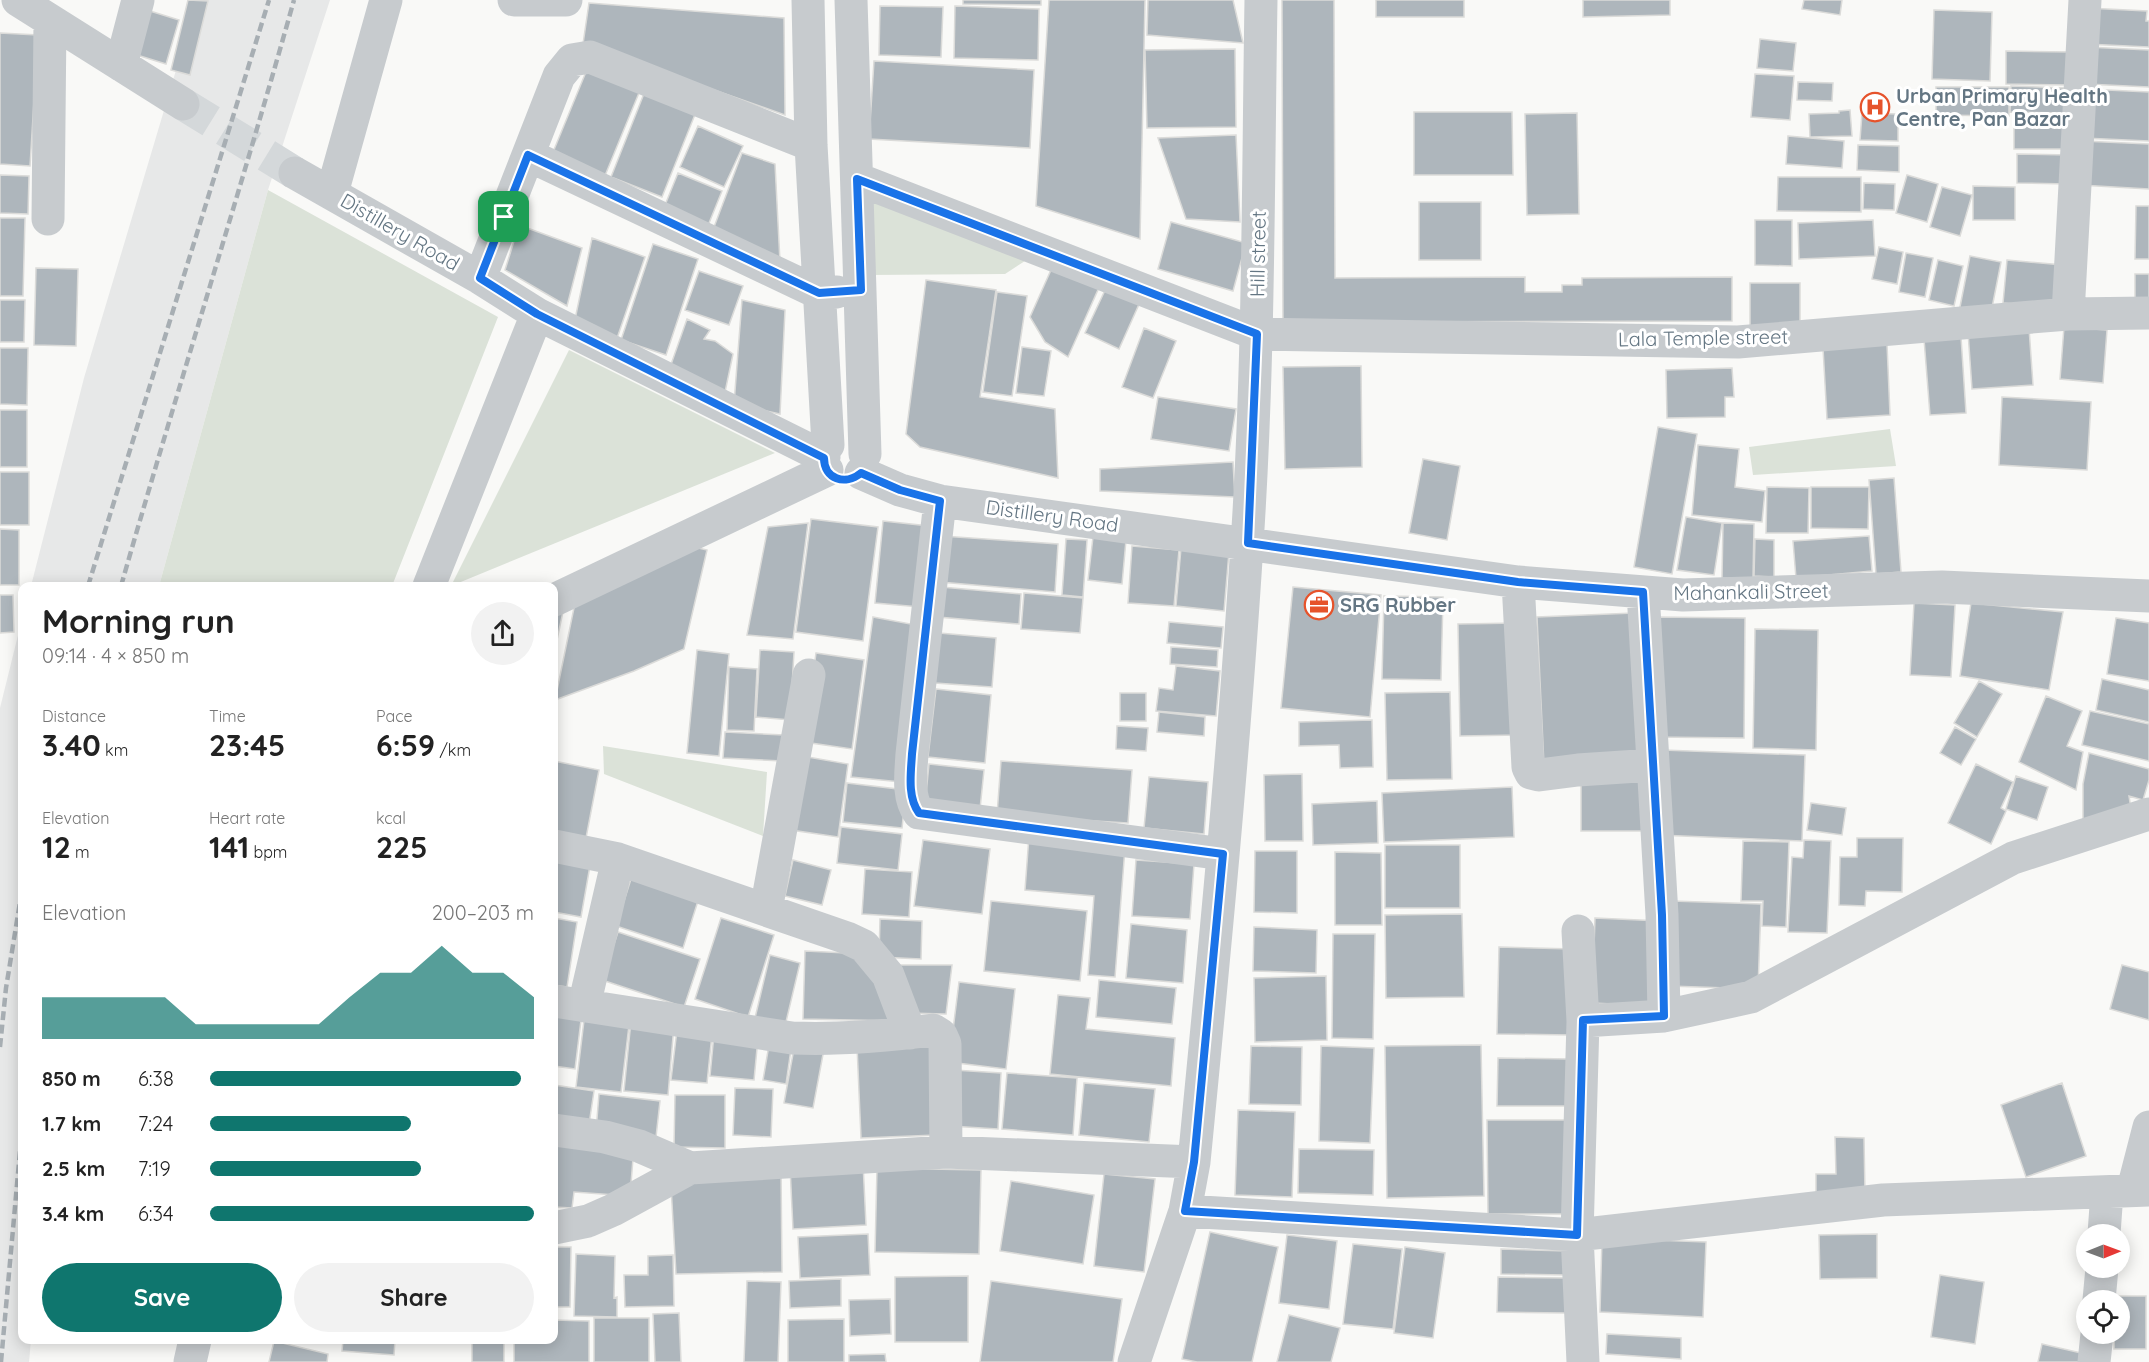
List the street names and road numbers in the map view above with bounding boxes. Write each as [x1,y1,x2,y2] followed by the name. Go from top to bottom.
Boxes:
[336,187,464,276] street label: Distillery Road
[1244,210,1271,297] street label: Hill street
[1618,324,1789,351] street label: Lala Temple street
[984,494,1120,537] street label: Distillery Road
[1673,578,1829,605] street label: Mahankali Street

